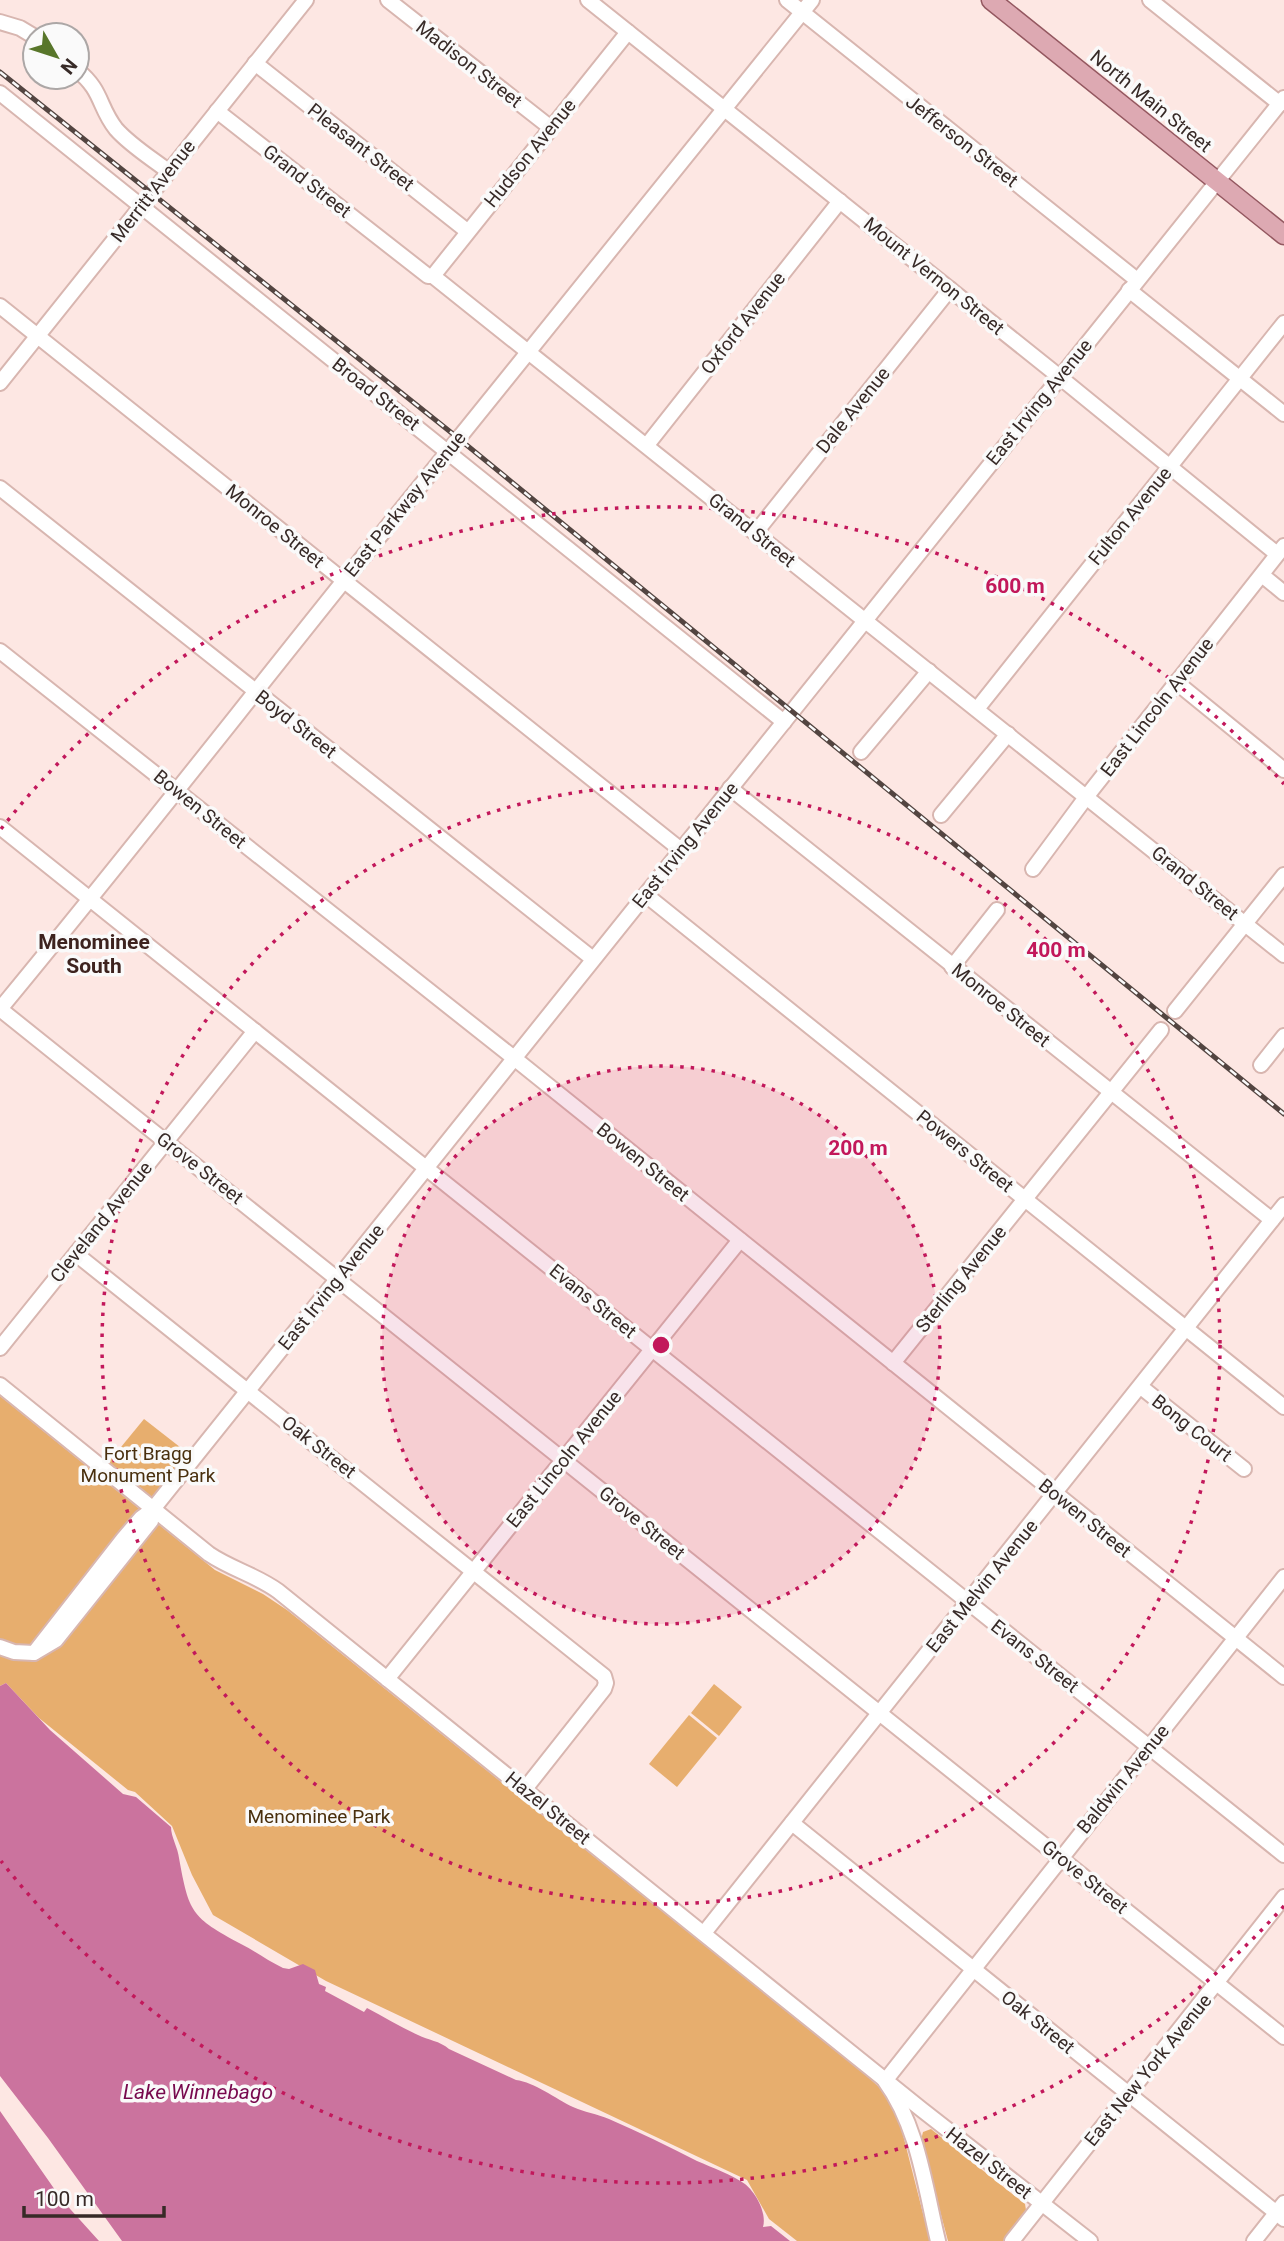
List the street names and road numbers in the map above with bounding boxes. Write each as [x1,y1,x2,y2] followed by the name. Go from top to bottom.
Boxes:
[411,15,527,113] street label: Madison Street
[1086,45,1216,157] street label: North Main Street
[901,90,1023,192] street label: Jefferson Street
[479,94,581,212] street label: Hudson Avenue
[303,98,419,196] street label: Pleasant Street
[106,135,200,247] street label: Merritt Avenue
[258,139,356,223] street label: Grand Street
[859,212,1009,340] street label: Mount Vernon Street
[696,267,790,379] street label: Oxford Avenue
[981,334,1097,470] street label: East Irving Avenue
[328,353,424,435] street label: Broad Street
[811,362,895,458] street label: Dale Avenue
[339,427,471,581] street label: East Parkway Avenue
[1083,462,1177,570] street label: Fulton Avenue
[221,479,329,573] street label: Monroe Street
[704,488,800,572] street label: Grand Street
[1096,633,1218,781] street label: East Lincoln Avenue
[251,685,341,763] street label: Boyd Street
[149,765,251,853] street label: Bowen Street
[627,777,743,913] street label: East Irving Avenue
[1147,841,1243,925] street label: Grand Street
[947,958,1055,1052] street label: Monroe Street
[912,1105,1018,1197] street label: Powers Street
[592,1118,694,1206] street label: Bowen Street
[152,1127,248,1209] street label: Grove Street
[45,1157,157,1287] street label: Cleveland Avenue
[273,1219,389,1355] street label: East Irving Avenue
[911,1221,1011,1337] street label: Sterling Avenue
[545,1259,641,1343] street label: Evans Street
[502,1386,626,1532] street label: East Lincoln Avenue
[1147,1390,1237,1466] street label: Bong Court
[277,1411,361,1483] street label: Oak Street
[1034,1474,1136,1562] street label: Bowen Street
[594,1481,690,1565] street label: Grove Street
[921,1515,1043,1657] street label: East Melvin Avenue
[987,1615,1083,1697] street label: Evans Street
[1072,1720,1174,1838] street label: Baldwin Avenue
[501,1767,595,1849] street label: Hazel Street
[1037,1835,1133,1919] street label: Grove Street
[997,1985,1079,2059] street label: Oak Street
[1080,1989,1216,2151] street label: East New York Avenue
[941,2122,1037,2204] street label: Hazel Street

